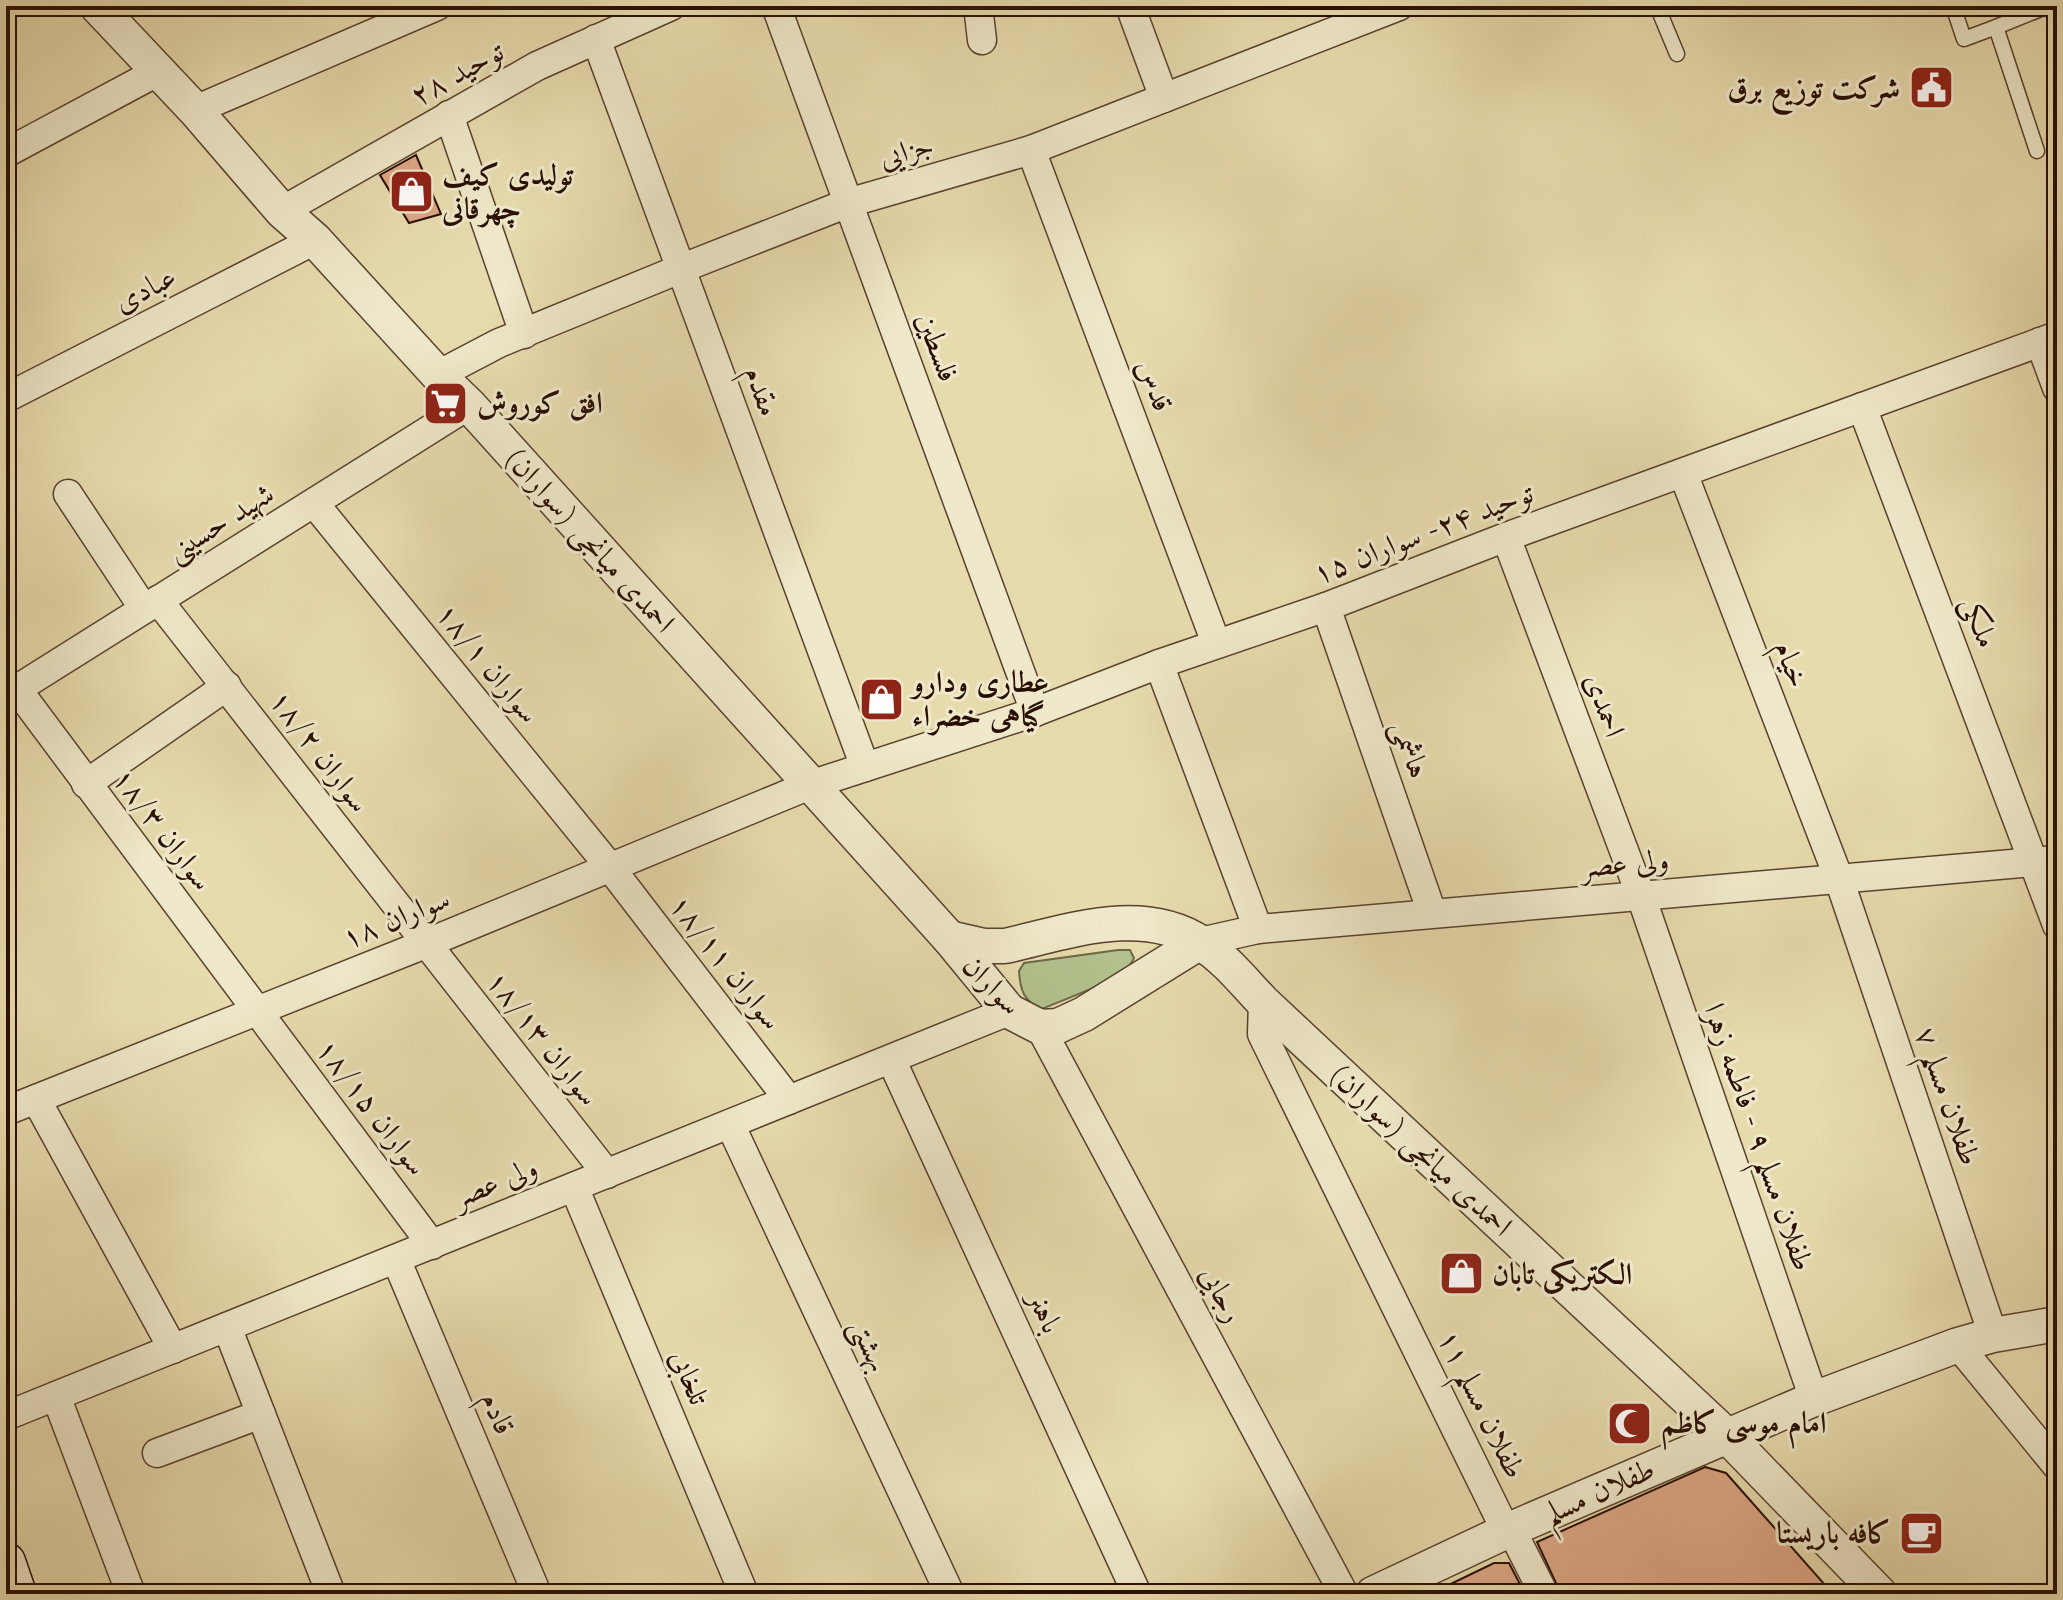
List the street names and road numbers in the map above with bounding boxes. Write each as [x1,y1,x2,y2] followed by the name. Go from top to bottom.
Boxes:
[407,37,510,114] street label: توحید ۲۸
[876,131,938,178] street label: جزایی
[110,263,182,320] street label: عبادی
[910,309,962,386] street label: فلسطین
[1130,356,1177,416] street label: قدس
[729,363,783,424] street label: مقدم
[496,443,679,641] street label: احمدی میانجی (سواران)
[162,479,282,572] street label: شهید حسینی
[1309,479,1539,593] street label: توحید ۲۴- سواران ۱۵
[1952,593,2002,653] street label: ملکی
[428,599,543,731] street label: سواران ۱۸/۱
[1759,637,1813,695] street label: خیام
[1578,670,1628,742] street label: احمدی
[261,686,374,820] street label: سواران ۱۸/۲
[1382,717,1433,783] street label: هاشمی
[104,764,217,898] street label: سواران ۱۸/۳
[1577,846,1671,887] street label: ولی عصر
[339,885,456,957] street label: سواران ۱۸
[661,890,786,1037] street label: سواران ۱۸/۱۱
[954,951,1026,1023] street label: سواران
[478,966,603,1113] street label: سواران ۱۸/۱۳
[1685,1000,1817,1279] street label: طفلان مسلم ۹ - فاطمه زهرا
[1896,1024,1984,1174] street label: طفلان مسلم ۷
[308,1035,431,1183] street label: سواران ۱۸/۱۵
[1321,1060,1516,1245] street label: احمدی میانجی (سواران)
[446,1153,543,1218] street label: ولی عصر
[1190,1262,1247,1329] street label: رجایی
[1018,1284,1066,1339] street label: باهنر
[838,1315,893,1379] street label: بهشتی
[1420,1326,1529,1490] street label: طفلان مسلم ۱۱
[660,1346,713,1411] street label: تلخابی
[466,1388,518,1443] street label: قادم
[1540,1455,1665,1542] street label: طفلان مسلم

